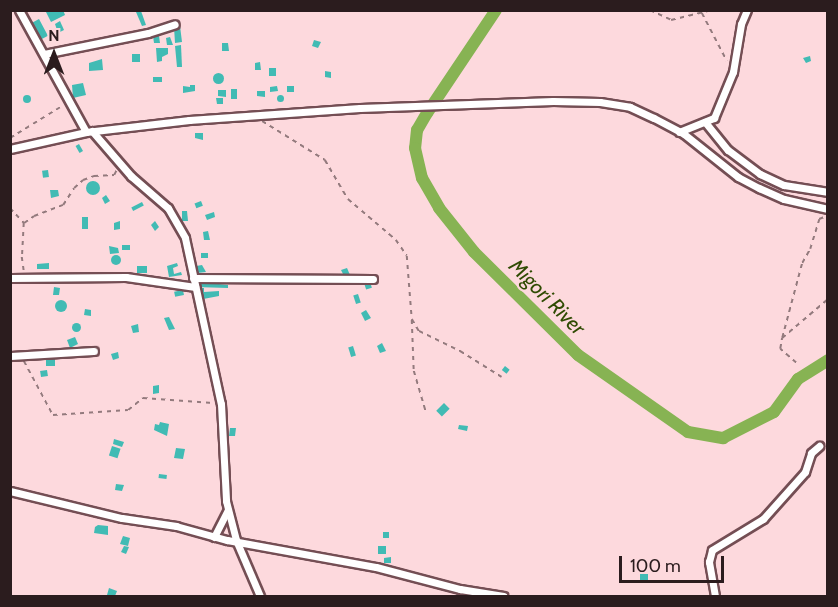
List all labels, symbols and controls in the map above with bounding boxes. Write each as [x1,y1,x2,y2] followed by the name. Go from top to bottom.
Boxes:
[24,24,84,84] north arrow
[48,26,60,45] text: N
[504,254,590,340] water label: Migori River
[622,544,727,582] scale bar
[630,555,681,577] text: 100 m

